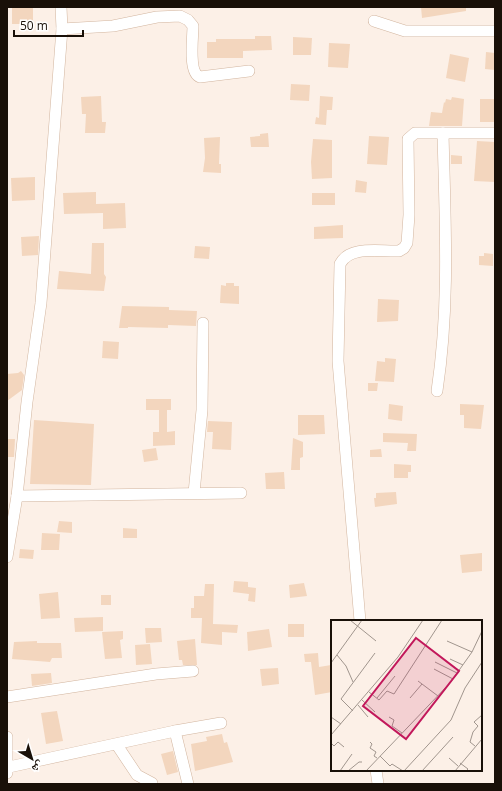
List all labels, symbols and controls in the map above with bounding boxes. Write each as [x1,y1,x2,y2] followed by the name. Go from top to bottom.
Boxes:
[14,12,83,38] scale bar
[20,17,48,34] text: 50 m
[331,620,482,771] inset map
[12,739,52,779] north arrow
[28,757,48,777] text: ش

